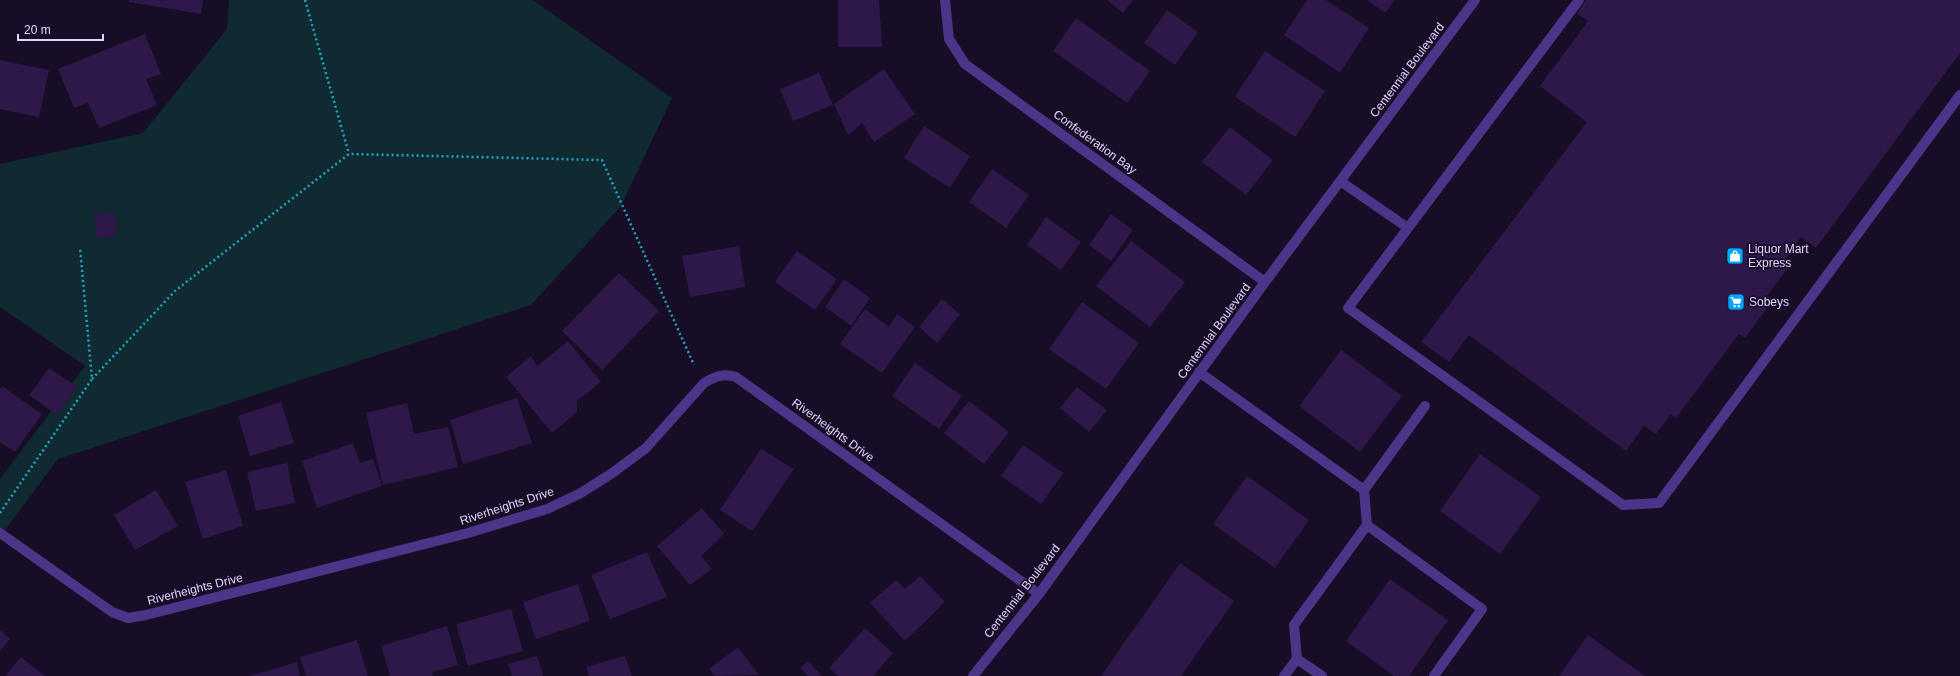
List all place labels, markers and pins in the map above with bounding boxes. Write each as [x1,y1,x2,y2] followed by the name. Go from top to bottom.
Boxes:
[1748,242,1809,270] place label: Liquor Mart Express
[1725,246,1745,266] shop icon: Liquor Mart Express
[1726,292,1746,312] supermarket icon: Sobeys
[1749,295,1789,309] place label: Sobeys

